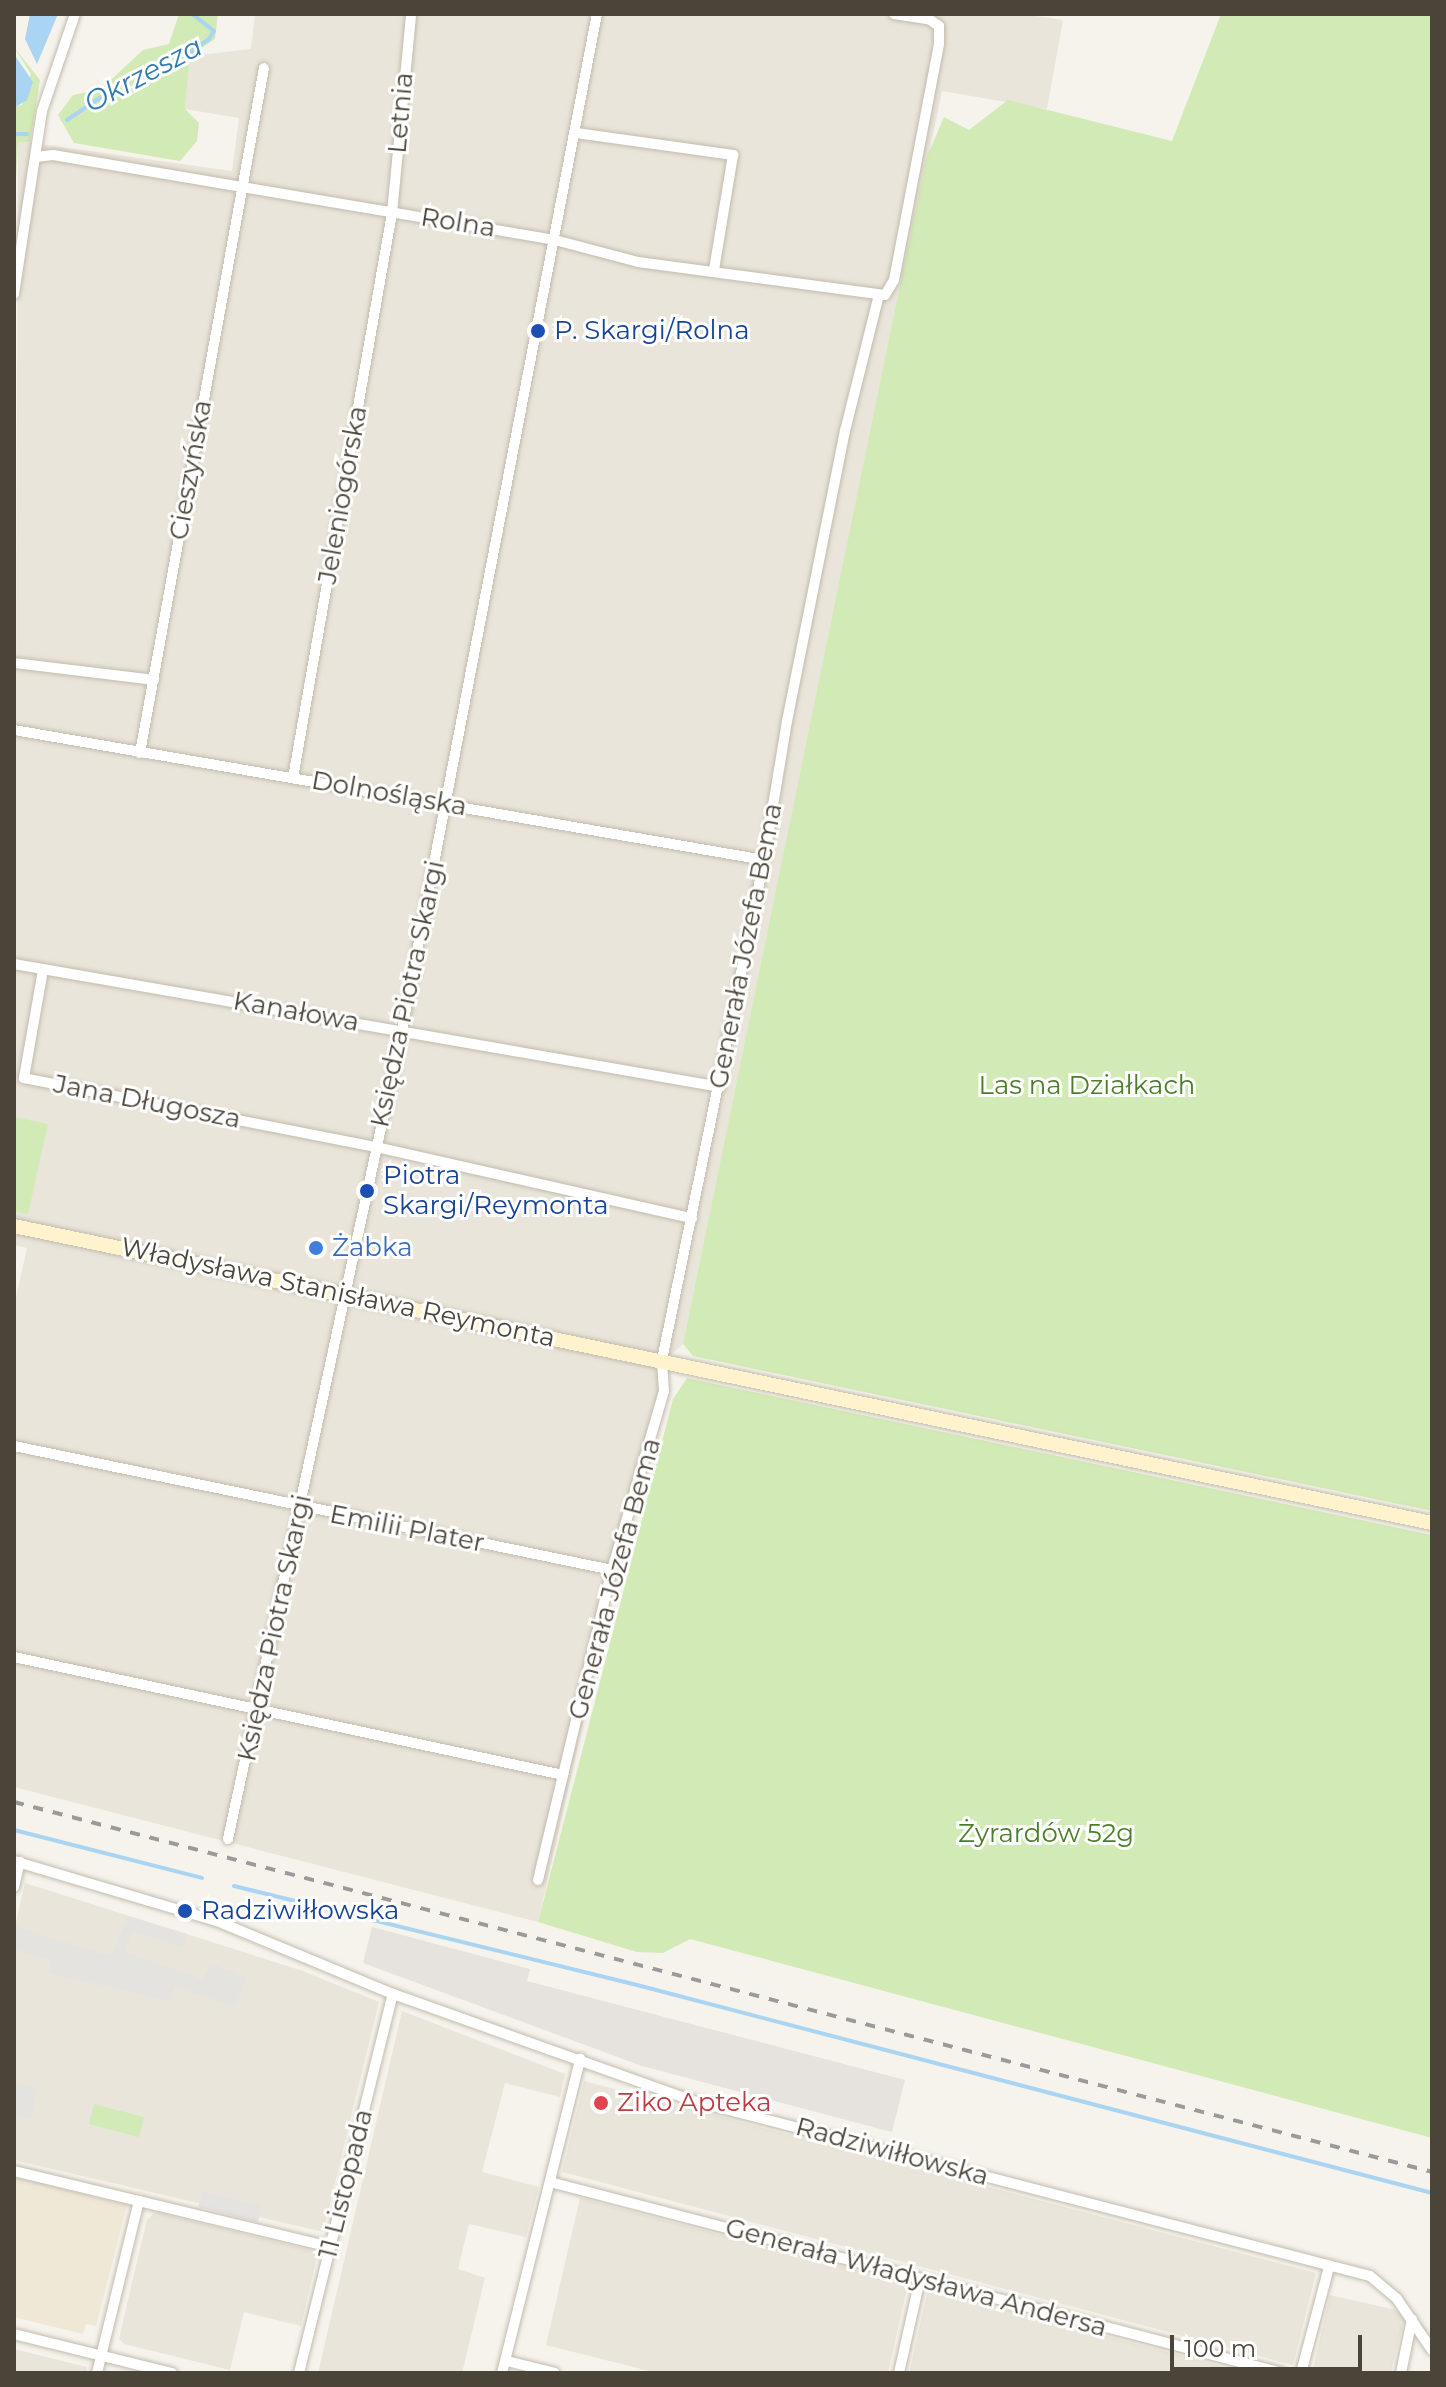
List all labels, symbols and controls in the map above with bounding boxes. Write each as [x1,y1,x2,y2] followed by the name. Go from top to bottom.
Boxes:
[78,29,208,119] water label: Okrzesza
[382,71,420,155] street label: Letnia
[419,202,497,244] street label: Rolna
[554,315,749,347] place label: P. Skargi/Rolna
[529,322,547,340] marker: P. Skargi/Rolna
[163,398,219,542] street label: Cieszyńska
[312,404,374,586] street label: Jeleniogórska
[309,765,469,823] street label: Dolnośląska
[703,801,789,1091] street label: Generała Józefa Bema
[364,858,452,1130] street label: Księdza Piotra Skargi
[231,986,361,1038] street label: Kanałowa
[51,1069,243,1135] street label: Jana Długosza
[979,1070,1195,1102] park label: Las na Działkach
[383,1160,608,1222] place label: Piotra Skargi/Reymonta
[358,1182,376,1200] marker: Piotra Skargi/Reymonta
[118,1232,558,1354] street label: Władysława Stanisława Reymonta
[332,1232,413,1264] place label: Żabka
[307,1239,325,1257] marker: Żabka
[562,1435,668,1723] street label: Generała Józefa Bema
[231,1492,319,1764] street label: Księdza Piotra Skargi
[327,1499,487,1559] street label: Emilii Plater
[958,1818,1134,1850] park label: Żyrardów 52g
[201,1895,399,1927] place label: Radziwiłłowska
[176,1902,194,1920] marker: Radziwiłłowska
[617,2087,772,2119] place label: Ziko Apteka
[592,2094,610,2112] marker: Ziko Apteka
[312,2106,380,2262] street label: 11 Listopada
[792,2111,992,2193] street label: Radziwiłłowska
[722,2212,1110,2344] street label: Generała Władysława Andersa
[1174,2319,1366,2369] scale bar
[1184,2334,1256,2363] text: 100 m

